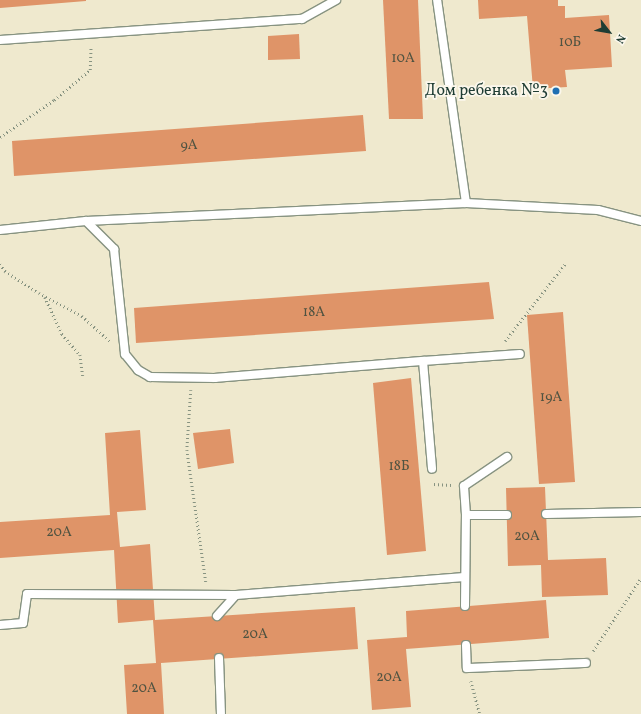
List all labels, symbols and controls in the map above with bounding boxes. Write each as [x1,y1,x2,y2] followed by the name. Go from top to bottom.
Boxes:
[589,12,629,52] north arrow
[611,31,628,46] text: N
[559,35,581,51] house number: 10Б
[391,51,415,67] house number: 10А
[425,81,548,101] place label: Дом ребенка №3
[551,86,561,96] marker: Дом ребенка №3
[180,138,198,154] house number: 9А
[303,305,325,321] house number: 18А
[540,390,562,406] house number: 19А
[388,459,410,475] house number: 18Б
[46,525,72,541] house number: 20А
[514,529,540,545] house number: 20А
[242,627,268,643] house number: 20А
[376,670,402,686] house number: 20А
[131,681,157,697] house number: 20А

